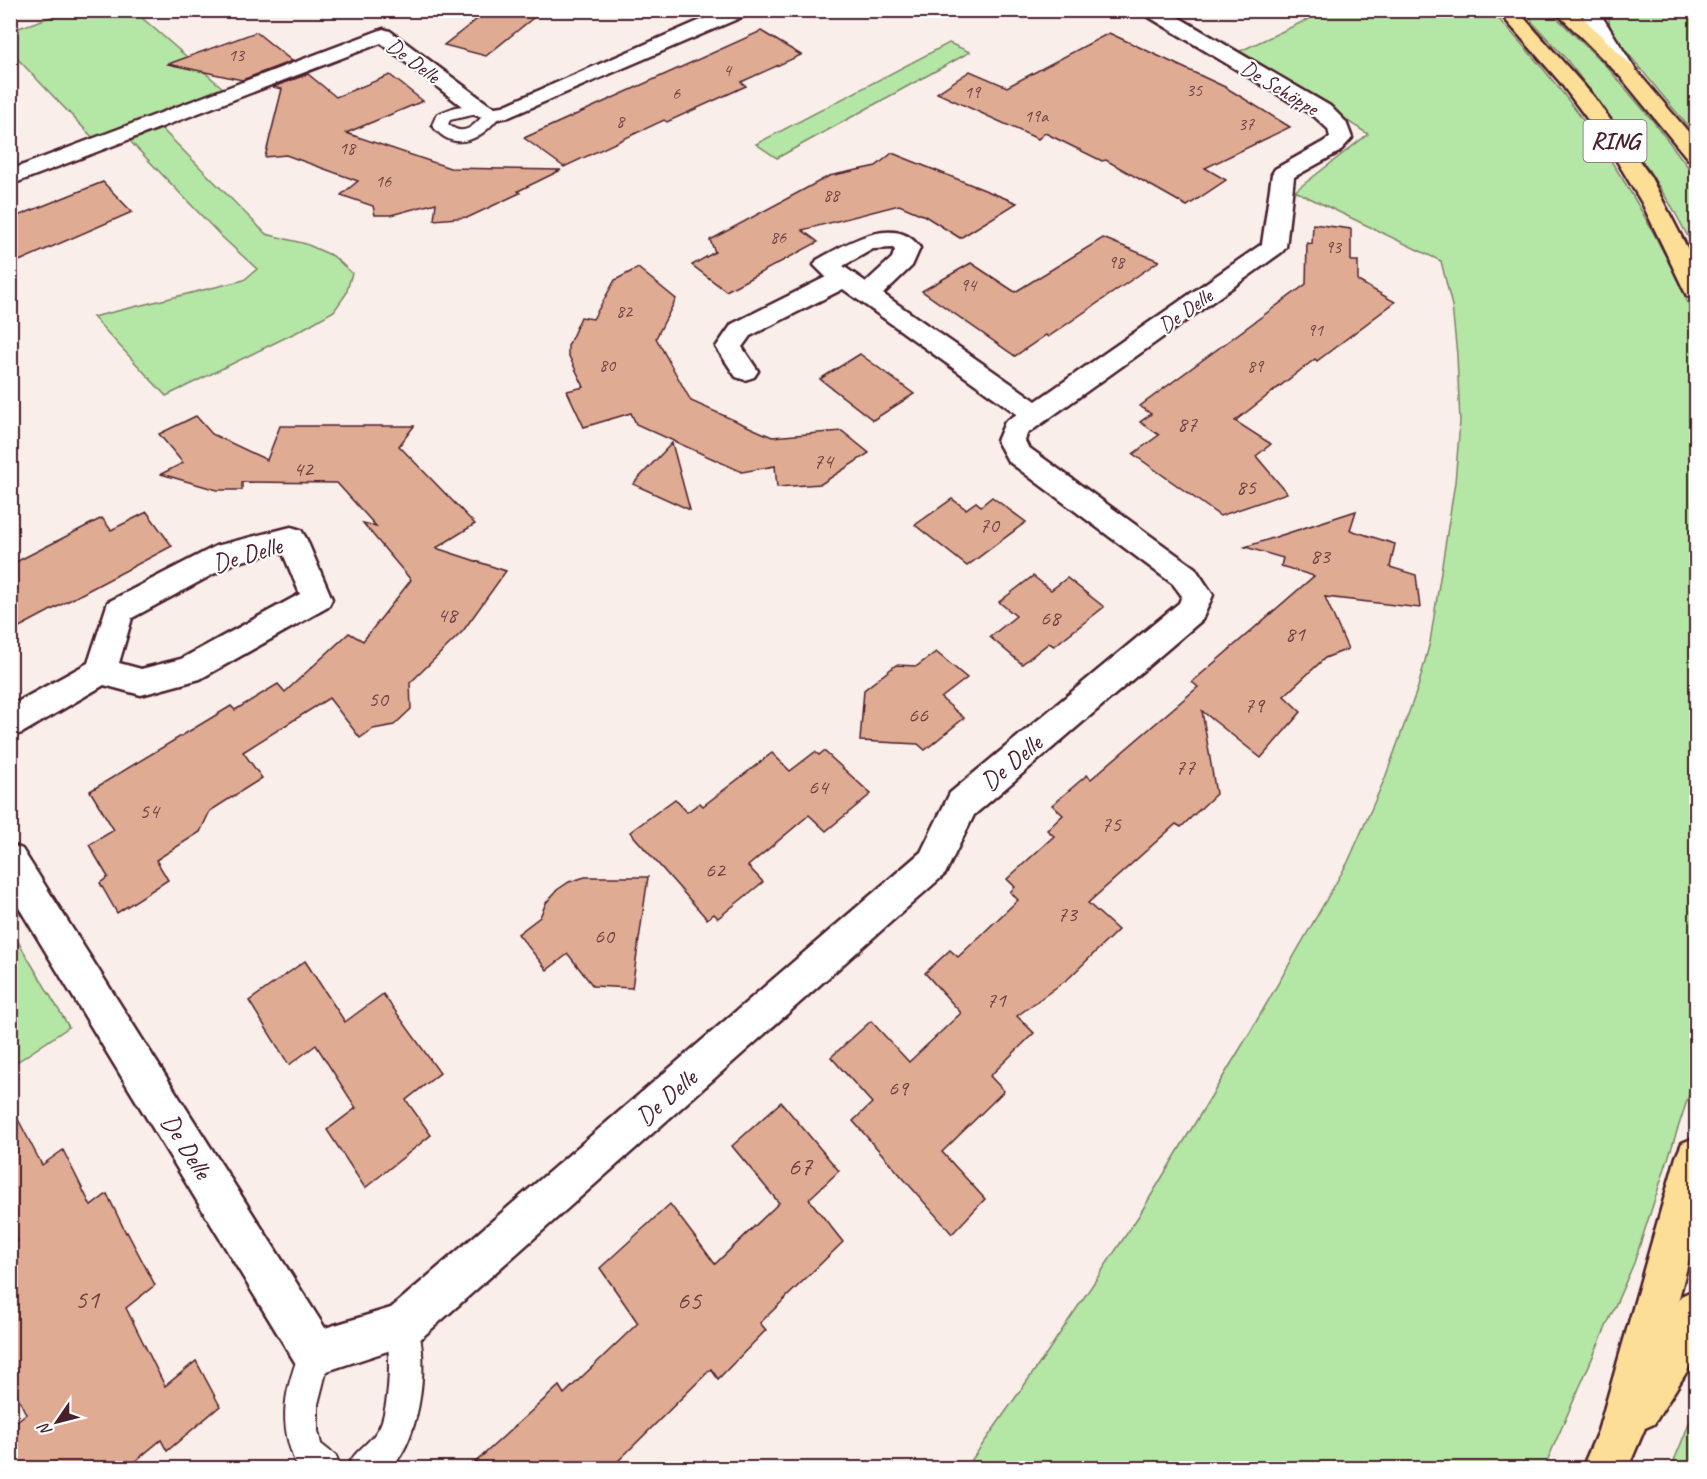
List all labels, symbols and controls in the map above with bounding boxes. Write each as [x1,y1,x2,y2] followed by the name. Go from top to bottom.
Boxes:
[381,32,447,91] street label: De Delle
[228,44,246,66] house number: 13
[1236,54,1325,123] street label: De Schöppe
[723,59,733,81] house number: 4
[1186,79,1203,101] house number: 35
[964,81,982,103] house number: 19
[672,82,681,104] house number: 6
[1024,105,1049,127] house number: 19a
[616,110,626,132] house number: 8
[1238,113,1255,135] house number: 37
[1584,120,1646,162] road number: RING
[339,137,357,159] house number: 18
[375,170,392,192] house number: 16
[823,184,841,206] house number: 88
[770,226,787,248] house number: 86
[1325,236,1343,258] house number: 93
[1108,251,1126,273] house number: 98
[960,274,978,296] house number: 94
[1153,281,1220,339] street label: De Delle
[616,300,634,322] house number: 82
[1307,319,1324,341] house number: 91
[599,354,617,376] house number: 80
[1247,355,1265,377] house number: 89
[1177,410,1198,438] house number: 87
[813,447,835,475] house number: 74
[293,455,315,483] house number: 42
[1236,473,1257,501] house number: 85
[979,511,1001,539] house number: 70
[209,528,287,580] street label: De Delle
[1310,542,1332,570] house number: 83
[437,601,459,629] house number: 48
[1040,604,1062,632] house number: 68
[1285,620,1306,648] house number: 81
[368,685,390,713] house number: 50
[1244,691,1266,719] house number: 79
[908,701,929,729] house number: 66
[974,726,1050,798] street label: De Delle
[1175,753,1196,781] house number: 77
[808,773,830,801] house number: 64
[139,797,161,825] house number: 54
[1101,810,1122,838] house number: 75
[705,856,727,884] house number: 62
[1057,900,1079,928] house number: 73
[594,922,616,950] house number: 60
[986,986,1007,1014] house number: 71
[629,1061,705,1133] street label: De Delle
[888,1074,910,1102] house number: 69
[154,1108,220,1186] street label: De Delle
[788,1149,814,1183] house number: 67
[75,1282,101,1316] house number: 51
[677,1283,703,1317] house number: 65
[27,1392,87,1452] north arrow
[33,1418,57,1440] text: N

